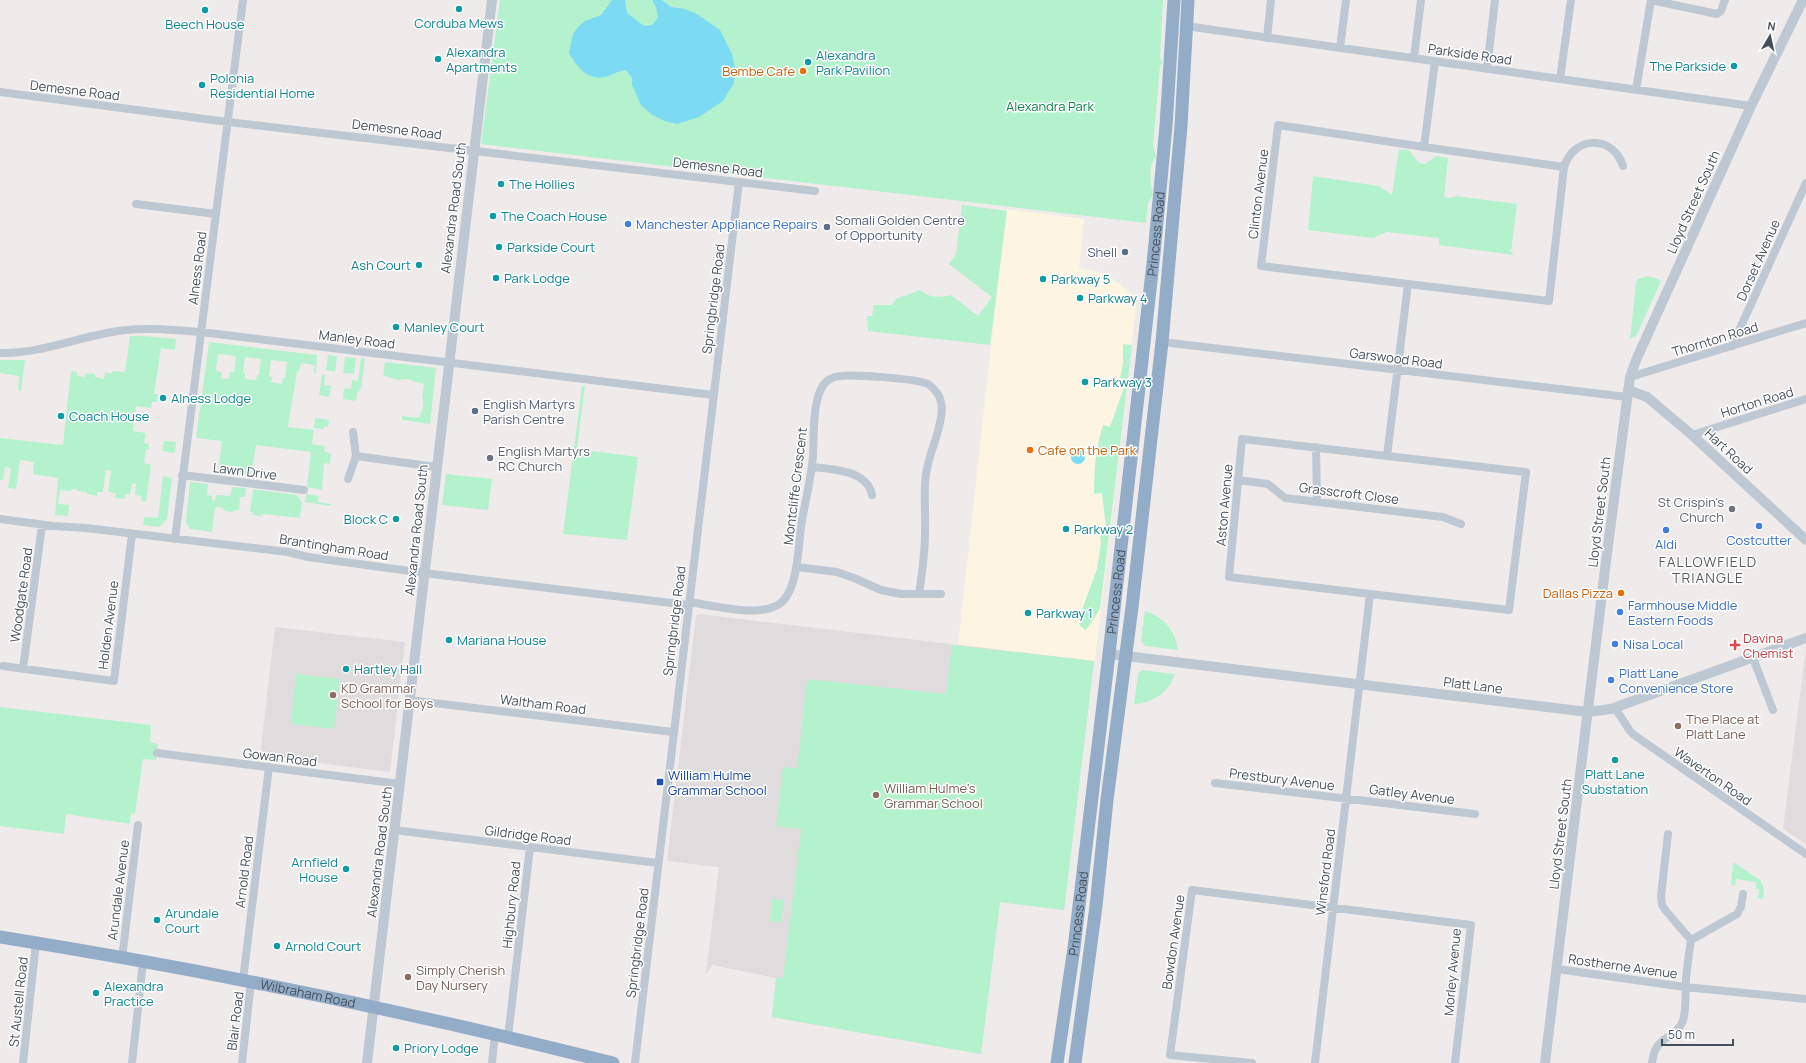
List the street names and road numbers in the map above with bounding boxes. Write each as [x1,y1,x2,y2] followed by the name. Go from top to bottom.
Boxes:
[1427,39,1513,69] street label: Parkside Road
[29,76,121,104] street label: Demesne Road
[351,115,443,143] street label: Demesne Road
[436,141,470,275] street label: Alexandra Road South
[1244,148,1272,240] street label: Clinton Avenue
[1662,148,1724,256] street label: Lloyd Street South
[672,153,764,181] street label: Demesne Road
[1143,191,1169,277] street label: Princess Road
[1732,216,1784,304] street label: Dorset Avenue
[184,230,210,306] street label: Alness Road
[697,243,729,355] street label: Springbridge Road
[1670,317,1760,361] street label: Thornton Road
[318,325,396,353] street label: Manley Road
[1348,343,1444,373] street label: Garswood Road
[1718,382,1796,422] street label: Horton Road
[1701,424,1757,478] street label: Hart Road
[779,426,811,546] street label: Montcliffe Crescent
[1583,456,1615,568] street label: Lloyd Street South
[212,458,278,484] street label: Lawn Drive
[1211,463,1237,547] street label: Aston Avenue
[400,464,432,596] street label: Alexandra Road South
[1298,478,1400,508] street label: Grasscroft Close
[278,529,390,565] street label: Brantingham Road
[5,547,37,643] street label: Woodgate Road
[1102,548,1130,635] street label: Princess Road
[658,565,690,677] street label: Springbridge Road
[94,579,122,671] street label: Holden Avenue
[1442,672,1504,698] street label: Platt Lane
[499,690,587,718] street label: Waltham Road
[1671,743,1755,809] street label: Waverton Road
[242,744,318,770] street label: Gowan Road
[1228,764,1336,794] street label: Prestbury Avenue
[1544,778,1576,890] street label: Lloyd Street South
[1368,780,1456,808] street label: Gatley Avenue
[362,785,396,919] street label: Alexandra Road South
[484,821,572,849] street label: Gildridge Road
[1311,828,1339,916] street label: Winsford Road
[231,835,257,909] street label: Arnold Road
[103,838,133,941] street label: Arundale Avenue
[497,860,525,950] street label: Highbury Road
[1064,870,1092,957] street label: Princess Road
[621,887,653,999] street label: Springbridge Road
[1157,893,1189,990] street label: Bowdon Avenue
[1439,927,1465,1017] street label: Morley Avenue
[1567,949,1679,983] street label: Rostherne Avenue
[4,956,32,1048] street label: St Austell Road
[259,975,357,1012] street label: Wilbraham Road
[222,990,248,1052] street label: Blair Road

